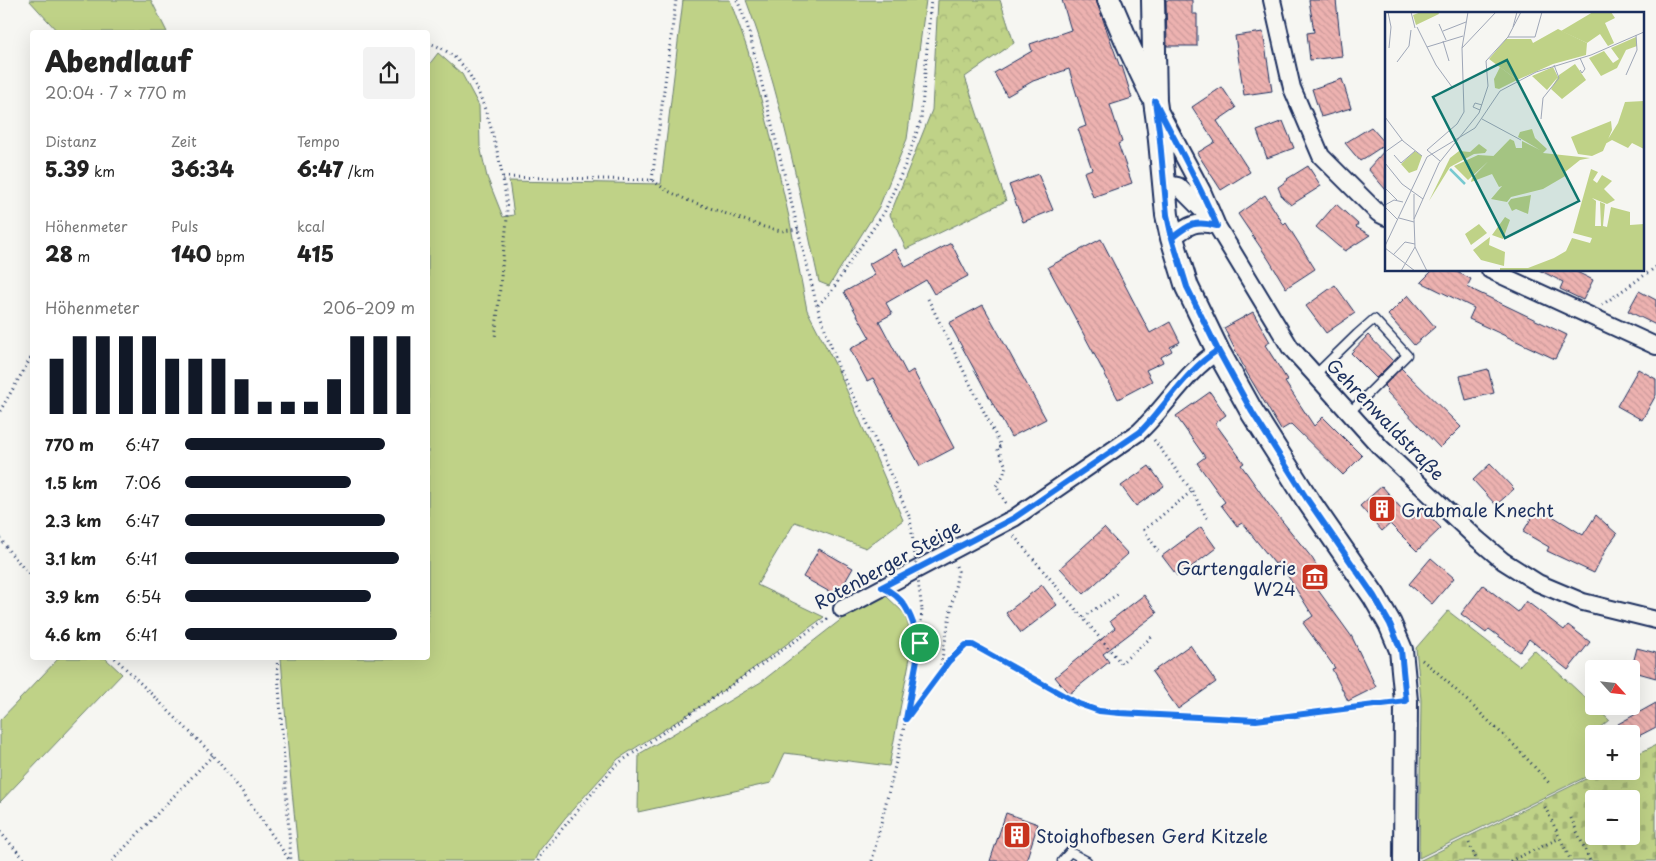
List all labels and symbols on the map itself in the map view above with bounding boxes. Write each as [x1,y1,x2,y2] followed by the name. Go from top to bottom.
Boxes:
[1385,12,1644,271] inset map
[1321,352,1451,486] street label: Gehrenwaldstraße
[1367,494,1397,524] building icon: Grabmale Knecht
[1401,496,1554,523] place label: Grabmale Knecht
[809,513,965,615] street label: Rotenberger Steige
[1176,554,1296,602] place label: Gartengalerie W24
[1300,562,1330,592] museum icon: Gartengalerie W24
[899,622,941,664] pin
[1585,660,1640,715] north arrow
[1002,820,1032,850] building icon: Stoighofbesen Gerd Kitzele
[1036,822,1268,849] place label: Stoighofbesen Gerd Kitzele

